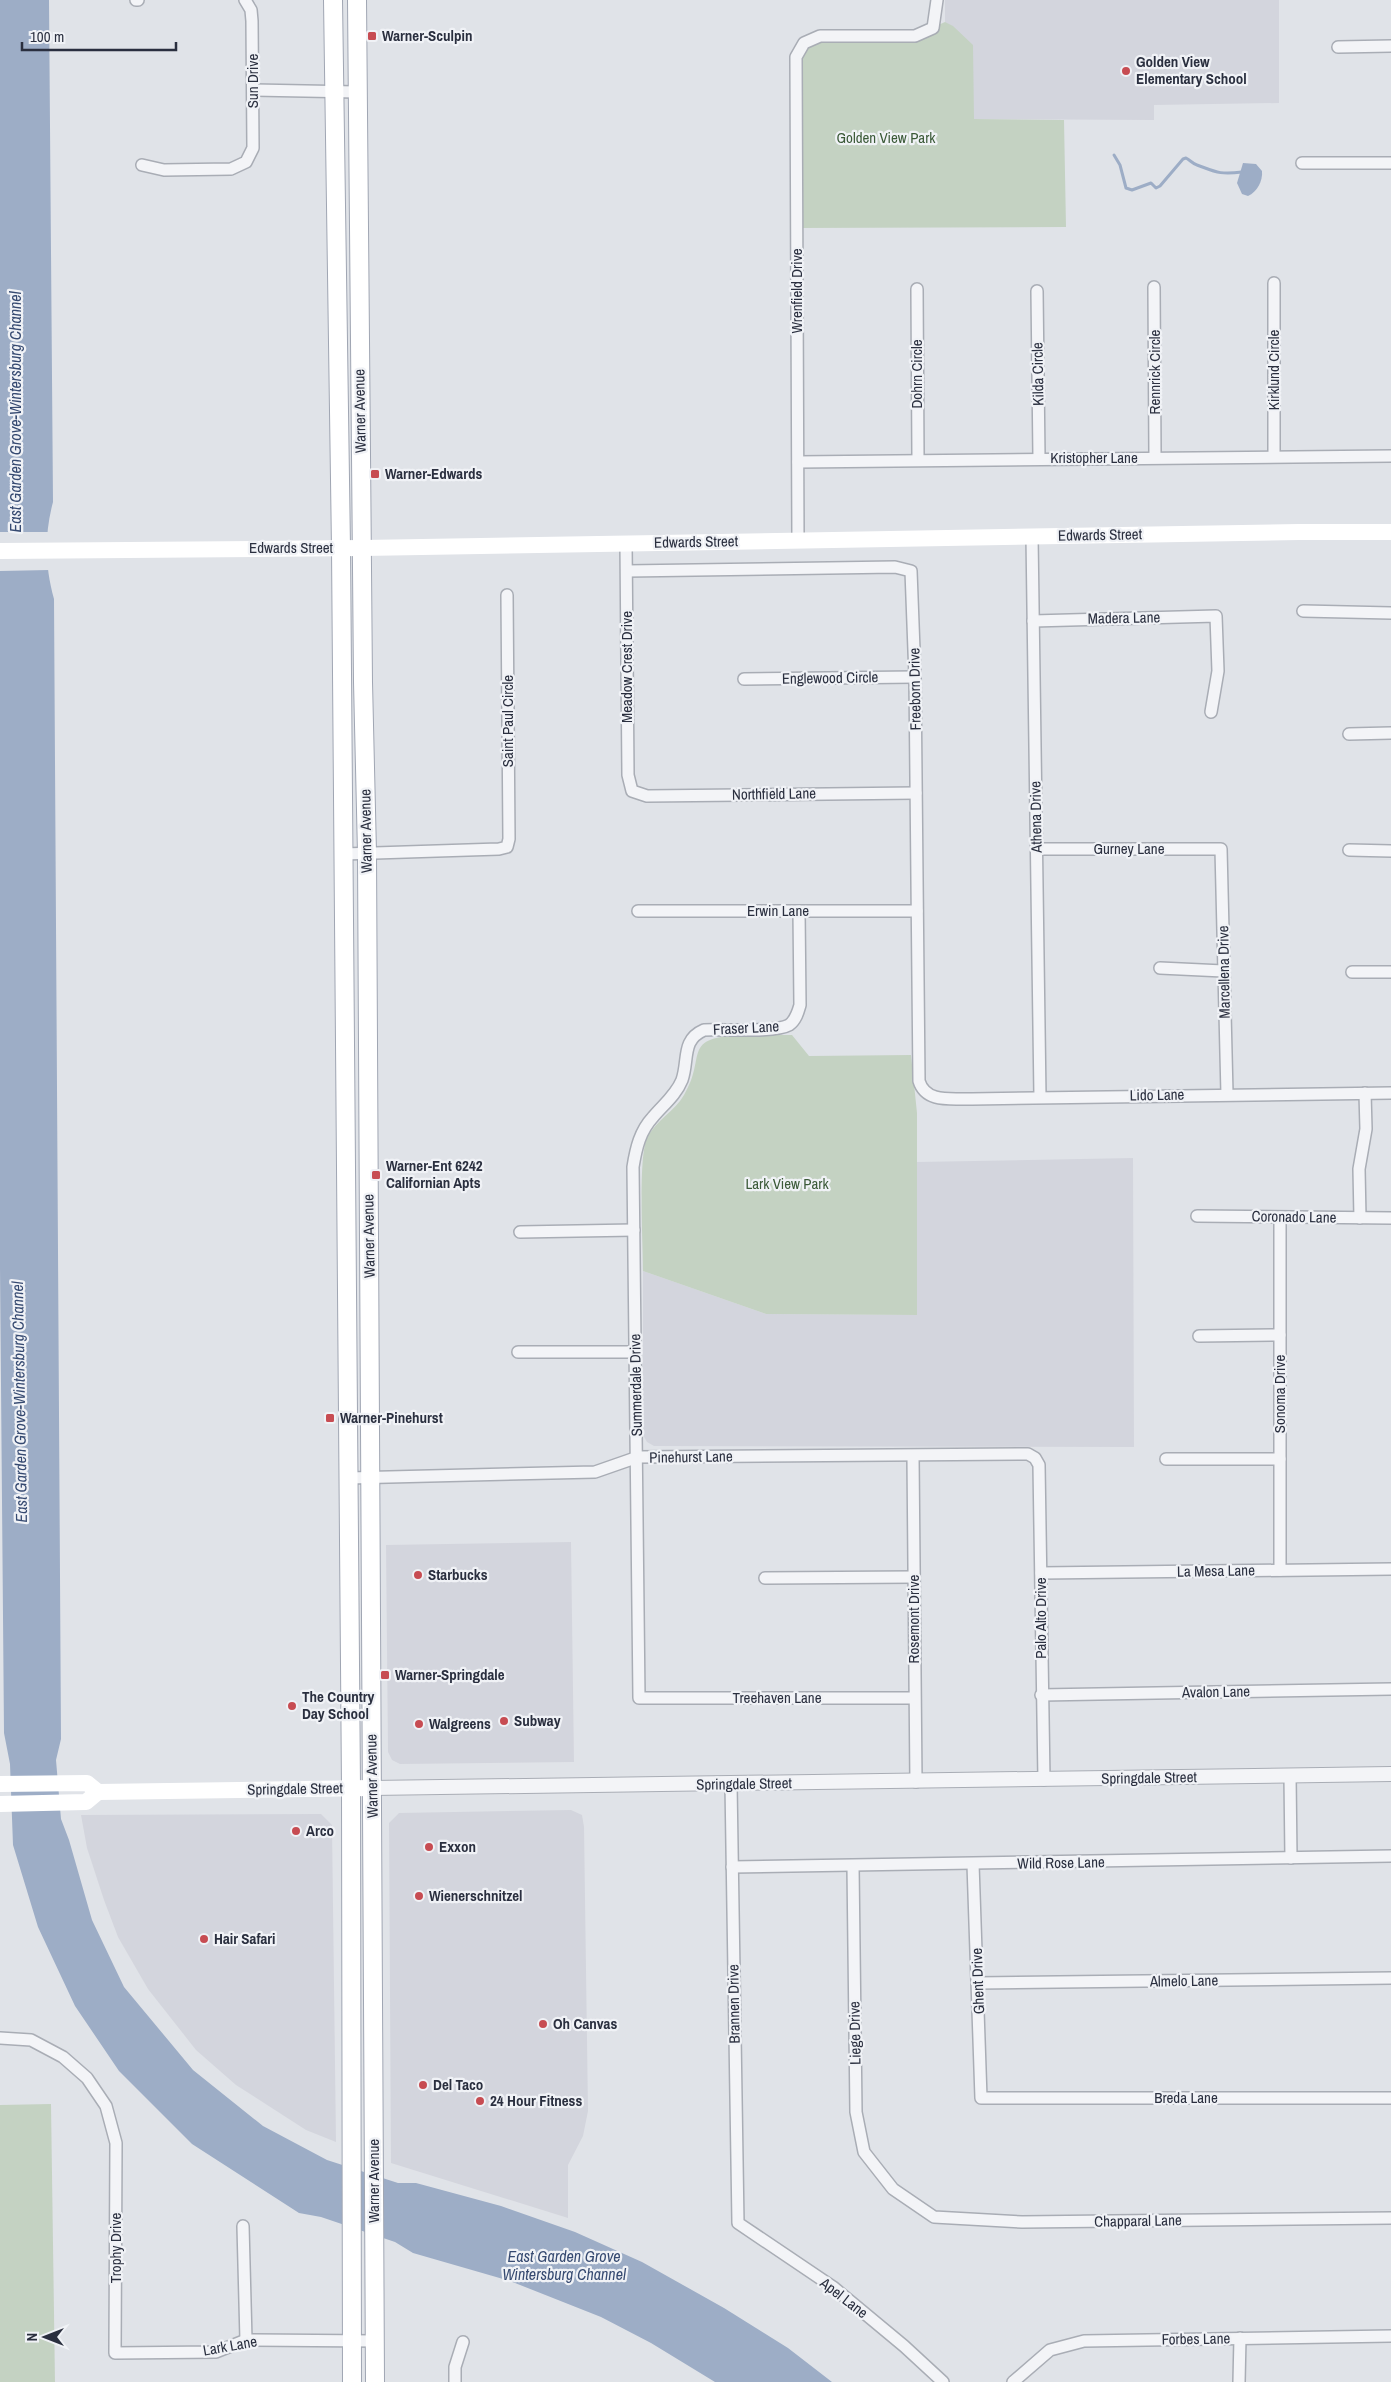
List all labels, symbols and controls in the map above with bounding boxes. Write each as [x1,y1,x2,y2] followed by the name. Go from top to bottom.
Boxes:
[22,20,176,52] scale bar
[382,25,472,46] place label: Warner-Sculpin
[30,26,64,47] text: 100 m
[366,30,378,42] marker: Warner-Sculpin
[1136,51,1247,89] place label: Golden View Elementary School
[242,54,263,108] street label: Sun Drive
[1120,65,1132,77] marker: Golden View Elementary School
[837,127,936,148] park label: Golden View Park
[786,248,807,334] street label: Wrenfield Drive
[4,290,26,533] water label: East Garden Grove-Wintersburg Channel
[1144,329,1165,414] street label: Rennrick Circle
[1263,330,1284,410] street label: Kirklund Circle
[906,339,927,409] street label: Dohrn Circle
[1026,342,1049,406] street label: Kilda Circle
[348,369,371,453] street label: Warner Avenue
[1050,447,1138,468] street label: Kristopher Lane
[385,463,482,484] place label: Warner-Edwards
[369,468,381,480] marker: Warner-Edwards
[1058,523,1143,546] street label: Edwards Street
[654,530,739,553] street label: Edwards Street
[249,537,334,558] street label: Edwards Street
[1088,606,1161,629] street label: Madera Lane
[616,611,637,723] street label: Meadow Crest Drive
[903,647,926,731] street label: Freeborn Drive
[782,666,879,689] street label: Englewood Circle
[497,675,518,767] street label: Saint Paul Circle
[1024,781,1047,854] street label: Athena Drive
[732,782,816,805] street label: Northfield Lane
[354,789,377,873] street label: Warner Avenue
[1093,838,1165,859] street label: Gurney Lane
[747,900,809,921] street label: Erwin Lane
[1212,925,1235,1019] street label: Marcellena Drive
[712,1015,780,1040] street label: Fraser Lane
[1129,1084,1185,1105] street label: Lido Lane
[386,1155,483,1193] place label: Warner-Ent 6242 Californian Apts
[370,1169,382,1181] marker: Warner-Ent 6242 Californian Apts
[745,1173,829,1194] park label: Lark View Park
[357,1194,380,1278] street label: Warner Avenue
[1251,1205,1337,1228] street label: Coronado Lane
[6,1280,32,1523] water label: East Garden Grove-Wintersburg Channel
[624,1333,647,1436] street label: Summerdale Drive
[1269,1355,1290,1433] street label: Sonoma Drive
[340,1407,443,1428] place label: Warner-Pinehurst
[324,1412,336,1424] marker: Warner-Pinehurst
[649,1445,733,1468] street label: Pinehurst Lane
[1177,1559,1255,1582] street label: La Mesa Lane
[428,1564,488,1585] place label: Starbucks
[412,1569,424,1581] marker: Starbucks
[903,1574,924,1663] street label: Rosemont Drive
[1030,1577,1051,1659] street label: Palo Alto Drive
[395,1664,505,1685] place label: Warner-Springdale
[379,1669,391,1681] marker: Warner-Springdale
[1181,1680,1250,1703] street label: Avalon Lane
[302,1686,375,1724] place label: The Country Day School
[732,1687,822,1708] street label: Treehaven Lane
[286,1700,298,1712] marker: The Country Day School
[514,1710,561,1731] place label: Subway
[429,1713,491,1734] place label: Walgreens
[498,1715,510,1727] marker: Subway
[413,1718,425,1730] marker: Walgreens
[360,1734,383,1818] street label: Warner Avenue
[1101,1766,1198,1789] street label: Springdale Street
[696,1772,793,1795] street label: Springdale Street
[247,1777,344,1800] street label: Springdale Street
[306,1820,334,1841] place label: Arco
[290,1825,302,1837] marker: Arco
[439,1836,476,1857] place label: Exxon
[423,1841,435,1853] marker: Exxon
[1017,1851,1105,1874] street label: Wild Rose Lane
[429,1885,523,1906] place label: Wienerschnitzel
[413,1890,425,1902] marker: Wienerschnitzel
[214,1928,276,1949] place label: Hair Safari
[198,1933,210,1945] marker: Hair Safari
[966,1947,989,2015] street label: Ghent Drive
[722,1964,745,2044] street label: Brannen Drive
[1149,1969,1219,1992] street label: Almelo Lane
[843,2001,866,2065] street label: Liege Drive
[553,2013,617,2034] place label: Oh Canvas
[537,2018,549,2030] marker: Oh Canvas
[433,2074,483,2095] place label: Del Taco
[417,2079,429,2091] marker: Del Taco
[1154,2087,1218,2108] street label: Breda Lane
[490,2090,582,2111] place label: 24 Hour Fitness
[474,2095,486,2107] marker: 24 Hour Fitness
[363,2139,384,2223] street label: Warner Avenue
[1094,2209,1182,2232] street label: Chapparal Lane
[105,2213,126,2283] street label: Trophy Drive
[502,2245,627,2285] water label: East Garden Grove Wintersburg Channel
[815,2272,873,2323] street label: Apel Lane
[20,2312,70,2362] north arrow
[1162,2327,1231,2350] street label: Forbes Lane
[201,2330,259,2361] street label: Lark Lane
[23,2333,41,2341] text: N

